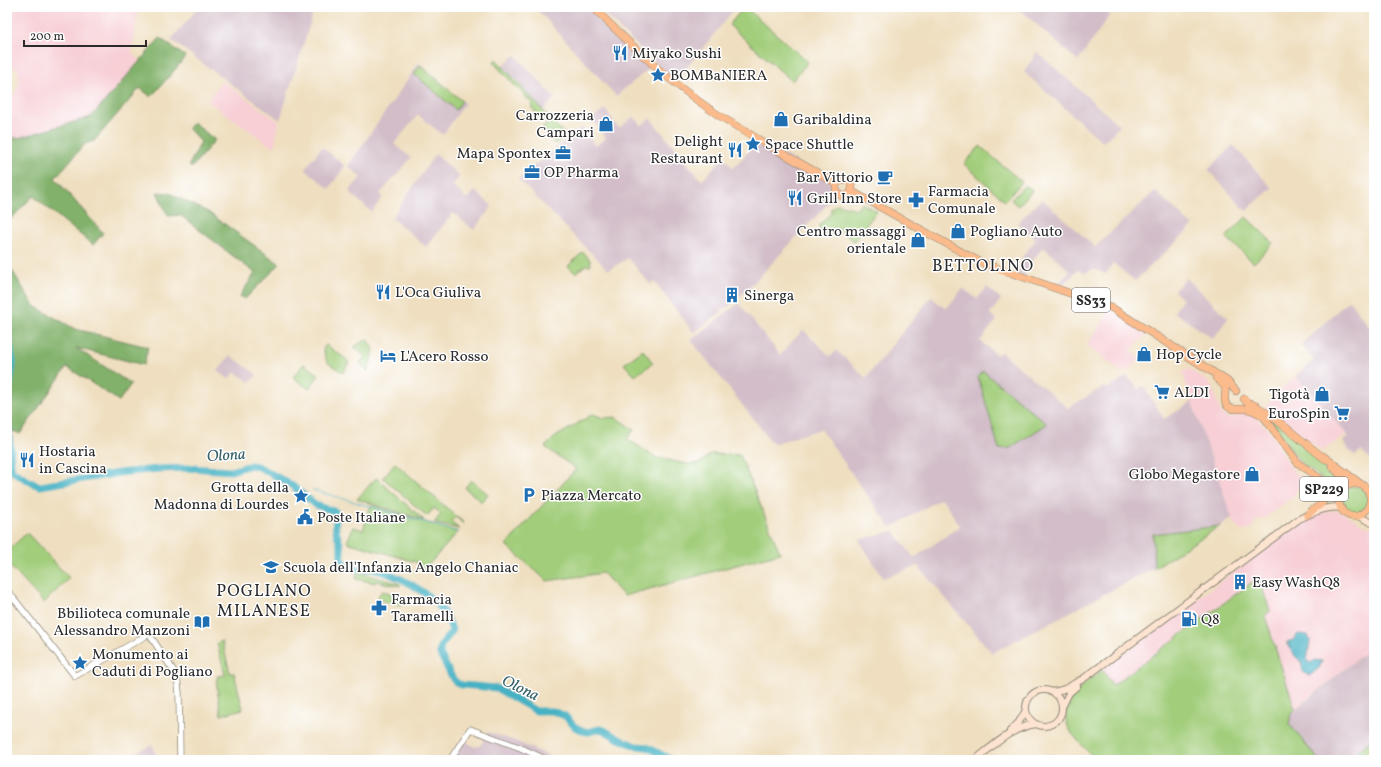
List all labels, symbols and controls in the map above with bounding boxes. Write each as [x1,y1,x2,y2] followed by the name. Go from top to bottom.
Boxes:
[24,22,146,48] scale bar
[30,29,64,45] text: 200 m
[611,44,629,62] restaurant icon: Miyako Sushi
[632,44,722,65] place label: Miyako Sushi
[649,66,667,84] place icon: BOMBaNIERA
[670,66,768,87] place label: BOMBaNIERA
[516,106,594,144] place label: Carrozzeria Campari
[772,110,790,128] shop icon: Garibaldina
[793,110,872,131] place label: Garibaldina
[597,115,615,133] shop icon: Carrozzeria Campari
[650,132,723,170] place label: Delight Restaurant
[744,135,762,153] place icon: Space Shuttle
[765,135,854,156] place label: Space Shuttle
[726,141,744,159] restaurant icon: Delight Restaurant
[457,144,551,165] place label: Mapa Spontex
[554,144,572,162] office icon: Mapa Spontex
[523,163,541,181] office icon: OP Pharma
[544,163,619,184] place label: OP Pharma
[796,168,873,189] place label: Bar Vittorio
[876,168,894,186] cafe icon: Bar Vittorio
[928,182,996,220] place label: Farmacia Comunale
[786,189,804,207] restaurant icon: Grill Inn Store
[807,189,902,210] place label: Grill Inn Store
[907,191,925,209] pharmacy icon: Farmacia Comunale
[797,222,906,260] place label: Centro massaggi orientale
[949,222,967,240] shop icon: Pogliano Auto
[970,222,1062,243] place label: Pogliano Auto
[909,231,927,249] shop icon: Centro massaggi orientale
[932,255,1034,278] district label: BETTOLINO
[374,283,392,301] restaurant icon: L'Oca Giuliva
[395,283,481,304] place label: L'Oca Giuliva
[723,286,741,304] building icon: Sinerga
[744,286,794,307] place label: Sinerga
[1072,288,1110,312] road number: SS33
[1135,345,1153,363] shop icon: Hop Cycle
[1156,345,1222,366] place label: Hop Cycle
[379,347,397,365] hotel icon: L'Acero Rosso
[400,347,488,368] place label: L'Acero Rosso
[1153,383,1171,401] supermarket icon: ALDI
[1174,383,1209,404] place label: ALDI
[1269,385,1310,406] place label: Tigotà
[1313,385,1331,403] shop icon: Tigotà
[1268,404,1330,425] place label: EuroSpin
[1333,404,1351,422] supermarket icon: EuroSpin
[39,442,107,480] place label: Hostaria in Cascina
[206,444,247,468] water label: Olona
[18,451,36,469] restaurant icon: Hostaria in Cascina
[1129,465,1240,486] place label: Globo Megastore
[1243,465,1261,483] shop icon: Globo Megastore
[1300,477,1348,501] road number: SP229
[154,478,289,516] place label: Grotta della Madonna di Lourdes
[520,486,538,504] parking icon: Piazza Mercato
[541,486,641,507] place label: Piazza Mercato
[292,487,310,505] place icon: Grotta della Madonna di Lourdes
[296,508,314,526] public building icon: Poste Italiane
[317,508,406,529] place label: Poste Italiane
[262,558,280,576] school or university icon: Scuola dell'Infanzia Angelo Chaniac
[283,558,519,579] place label: Scuola dell'Infanzia Angelo Chaniac
[1231,573,1249,591] building icon: Easy WashQ8
[1252,573,1340,594] place label: Easy WashQ8
[216,580,312,623] district label: POGLIANO MILANESE
[391,590,454,628] place label: Farmacia Taramelli
[370,599,388,617] pharmacy icon: Farmacia Taramelli
[53,604,190,642] place label: Bbilioteca comunale Alessandro Manzoni
[1180,610,1198,628] fuel station icon: Q8
[1201,610,1220,631] place label: Q8
[193,613,211,631] library icon: Bbilioteca comunale Alessandro Manzoni
[92,645,212,683] place label: Monumento ai Caduti di Pogliano
[71,654,89,672] place icon: Monumento ai Caduti di Pogliano
[498,670,543,707] water label: Olona

